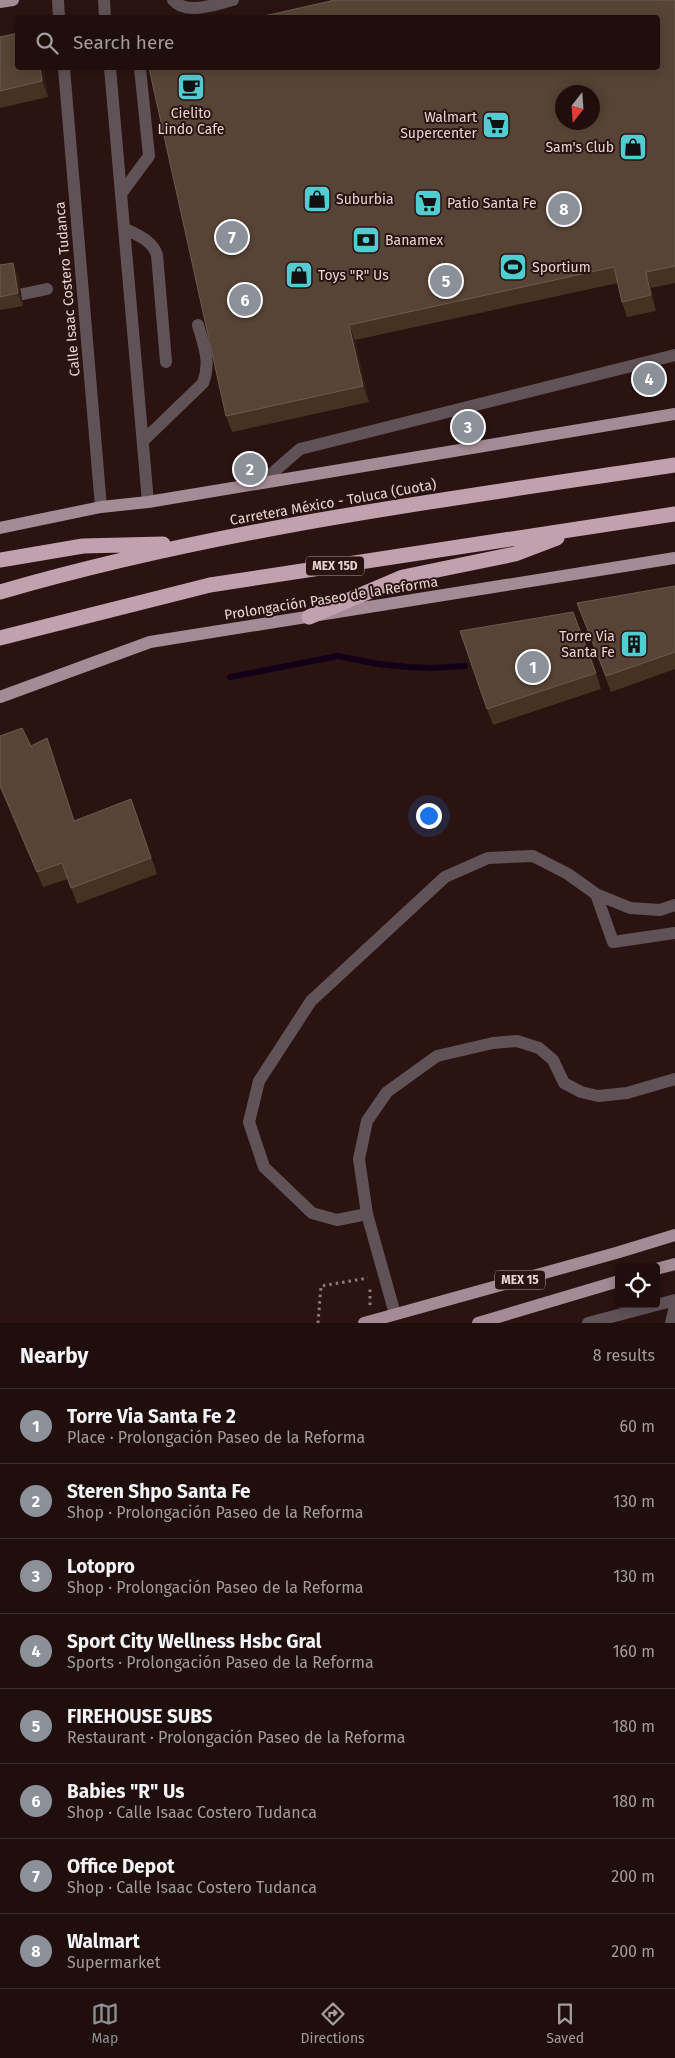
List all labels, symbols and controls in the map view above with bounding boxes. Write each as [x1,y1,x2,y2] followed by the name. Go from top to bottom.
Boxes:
[15,15,660,70] search box
[33,29,61,57] icon: search
[73,31,174,54] text: Search here
[176,72,206,102] cafe icon: Cielito Lindo Cafe
[555,85,600,130] north arrow
[158,105,224,138] place label: Cielito Lindo Cafe
[400,109,478,142] place label: Walmart Supercenter
[481,110,511,140] supermarket icon: Walmart Supercenter
[618,132,648,162] shop icon: Sam's Club
[545,139,614,156] place label: Sam's Club
[302,184,332,214] shop icon: Suburbia
[413,188,443,218] supermarket icon: Patio Santa Fe
[548,190,580,228] pin: 8
[336,191,394,208] place label: Suburbia
[447,195,537,212] place label: Patio Santa Fe
[51,201,84,377] street label: Calle Isaac Costero Tudanca
[216,218,248,256] pin: 7
[351,225,381,255] bank icon: Banamex
[385,232,443,249] place label: Banamex
[498,252,528,282] sports icon: Sportium
[532,259,591,276] place label: Sportium
[284,260,314,290] shop icon: Toys "R" Us
[430,262,462,300] pin: 5
[318,267,389,284] place label: Toys "R" Us
[229,281,261,319] pin: 6
[633,360,665,398] pin: 4
[452,408,484,446] pin: 3
[234,450,266,488] pin: 2
[229,476,438,529] street label: Carretera México - Toluca (Cuota)
[306,556,364,576] road number: MEX 15D
[223,573,439,624] street label: Prolongación Paseo de la Reforma
[559,628,615,661] place label: Torre Via Santa Fe
[619,629,649,659] building icon: Torre Via Santa Fe
[517,648,549,686] pin: 1
[416,803,442,829] your location
[615,1263,660,1308] map controls
[615,1263,660,1308] button: locate
[495,1270,545,1290] road number: MEX 15
[20,1343,88,1369] text: Nearby
[593,1346,655,1365] text: 8 results
[67,1405,236,1428] text: Torre Via Santa Fe 2
[32,1417,40,1436] text: 1
[620,1417,655,1436] text: 60 m
[67,1428,365,1447] text: Place · Prolongación Paseo de la Reforma
[67,1480,250,1503] text: Steren Shpo Santa Fe
[32,1492,40,1511] text: 2
[613,1492,655,1511] text: 130 m
[67,1503,364,1522] text: Shop · Prolongación Paseo de la Reforma
[67,1555,135,1578] text: Lotopro
[32,1567,40,1586] text: 3
[613,1567,655,1586] text: 130 m
[67,1578,364,1597] text: Shop · Prolongación Paseo de la Reforma
[67,1630,321,1653] text: Sport City Wellness Hsbc Gral
[31,1642,41,1661] text: 4
[613,1642,655,1661] text: 160 m
[67,1653,374,1672] text: Sports · Prolongación Paseo de la Reforma
[67,1705,212,1728] text: FIREHOUSE SUBS
[32,1717,40,1736] text: 5
[612,1717,655,1736] text: 180 m
[67,1728,405,1747] text: Restaurant · Prolongación Paseo de la Reforma
[67,1780,184,1803] text: Babies "R" Us
[31,1792,41,1811] text: 6
[612,1792,655,1811] text: 180 m
[67,1803,317,1822] text: Shop · Calle Isaac Costero Tudanca
[67,1855,175,1878] text: Office Depot
[32,1867,40,1886] text: 7
[611,1867,655,1886] text: 200 m
[67,1878,317,1897] text: Shop · Calle Isaac Costero Tudanca
[67,1930,140,1953] text: Walmart
[31,1942,41,1961] text: 8
[611,1942,655,1961] text: 200 m
[67,1953,161,1972] text: Supermarket
[91,2000,119,2047] tab: Map
[300,2000,365,2047] tab: Directions
[546,2000,584,2047] tab: Saved

